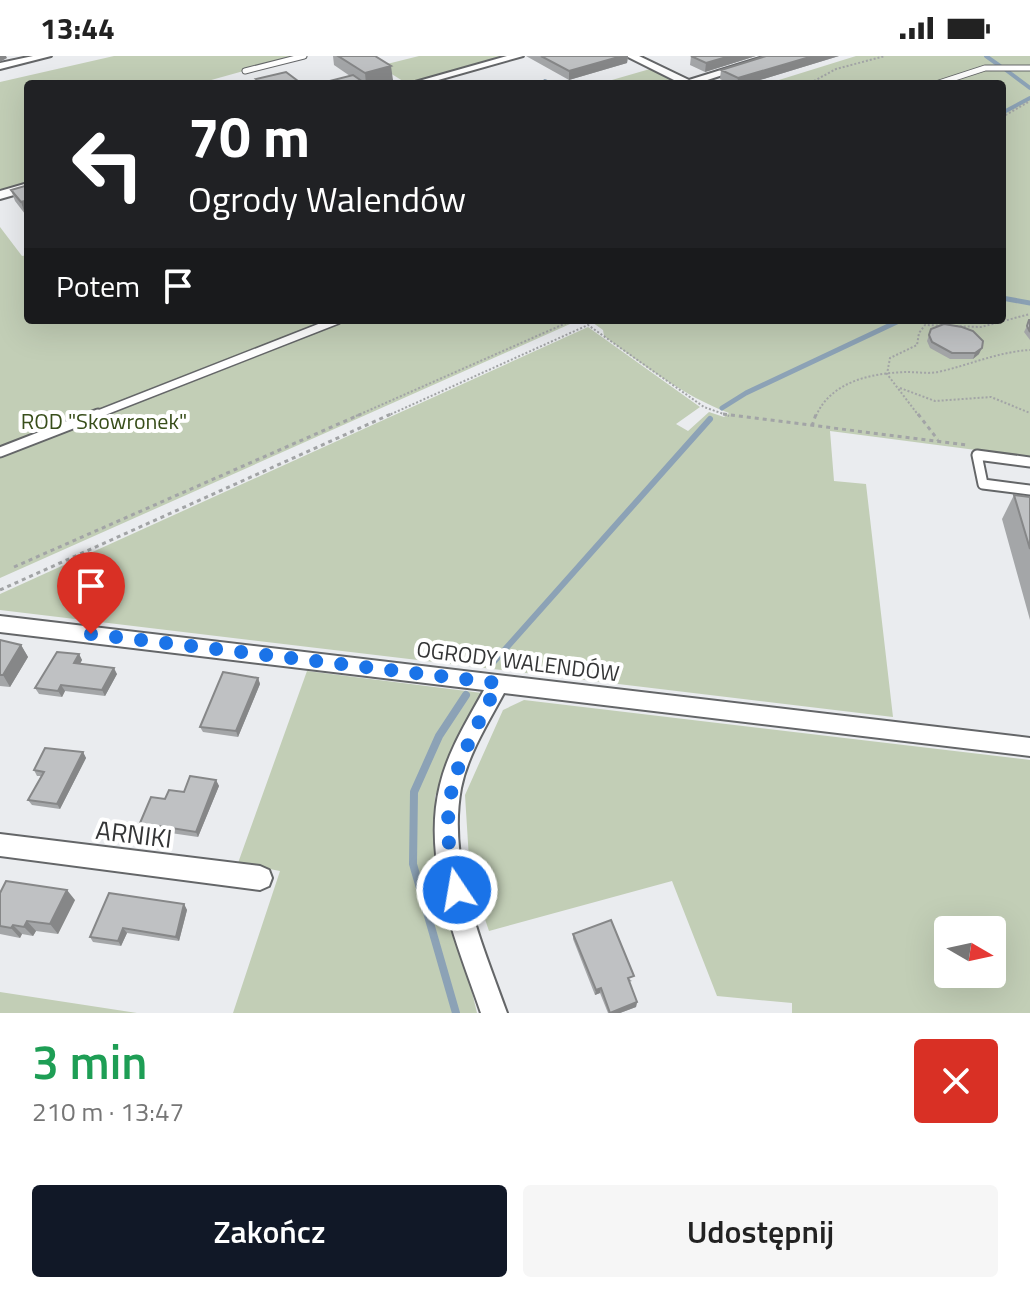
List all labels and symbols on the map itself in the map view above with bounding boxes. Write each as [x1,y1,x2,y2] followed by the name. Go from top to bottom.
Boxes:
[21,404,187,438] park label: ROD "Skowronek"
[57,552,125,634] pin
[415,632,621,690] street label: OGRODY WALENDÓW
[94,810,174,858] street label: ARNIKI
[415,848,499,932] position arrow
[934,916,1006,988] north arrow

